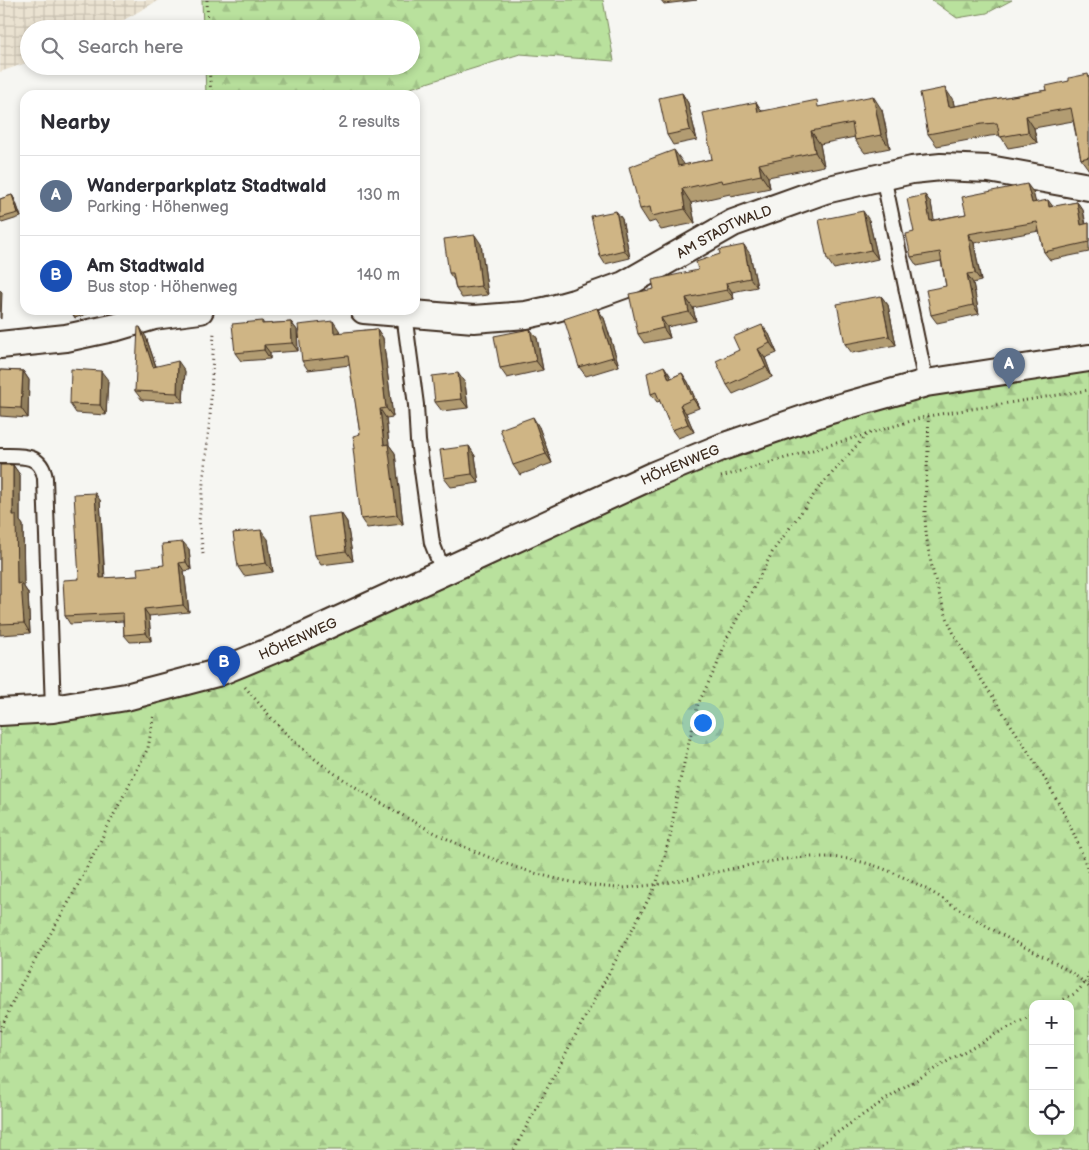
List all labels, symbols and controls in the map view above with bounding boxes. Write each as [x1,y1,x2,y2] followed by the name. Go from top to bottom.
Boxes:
[20,20,420,75] search box
[38,34,66,62] icon: search
[78,36,183,59] text: Search here
[40,110,110,135] text: Nearby
[338,113,400,132] text: 2 results
[87,175,326,198] text: Wanderparkplatz Stadtwald
[51,186,61,205] text: A
[357,186,400,205] text: 130 m
[87,198,229,217] text: Parking · Höhenweg
[674,202,774,262] street label: AM STADTWALD
[87,255,205,278] text: Am Stadtwald
[50,266,62,285] text: B
[357,266,400,285] text: 140 m
[87,278,238,297] text: Bus stop · Höhenweg
[993,348,1025,389] pin: A
[638,441,723,489] street label: HÖHENWEG
[256,614,340,664] street label: HÖHENWEG
[208,646,240,687] pin: B
[690,710,716,736] your location
[1029,1000,1074,1135] map controls
[1029,1000,1074,1045] button: +
[1029,1045,1074,1090] button: −
[1029,1090,1074,1135] button: locate

